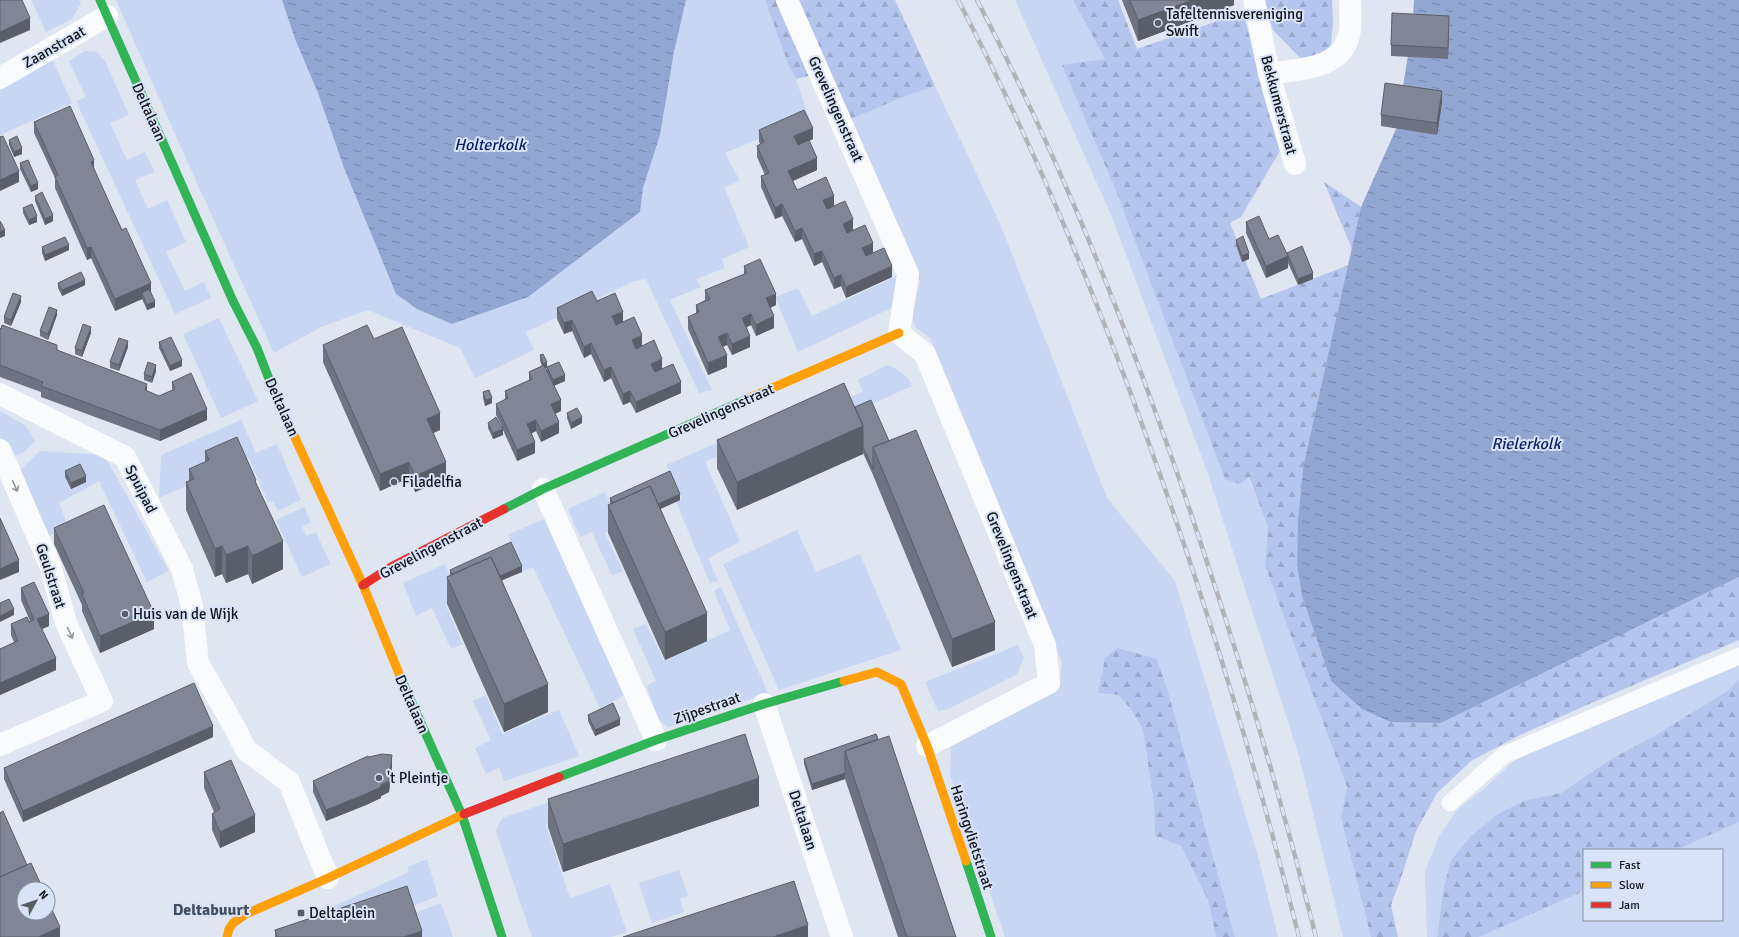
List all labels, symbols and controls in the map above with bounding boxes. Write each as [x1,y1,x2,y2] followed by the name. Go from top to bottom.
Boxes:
[1166,5,1303,40] place label: Tafeltennisvereniging Swift
[1153,18,1163,28] marker: Tafeltennisvereniging Swift
[20,22,88,72] street label: Zaanstraat
[805,53,867,165] street label: Grevelingenstraat
[1257,53,1301,157] street label: Bekkumerstraat
[128,80,170,144] street label: Deltalaan
[454,135,528,155] water label: Holterkolk
[261,375,303,439] street label: Deltalaan
[665,380,777,442] street label: Grevelingenstraat
[1491,434,1563,454] water label: Rielerkolk
[121,462,161,516] street label: Spuipad
[402,473,462,491] place label: Filadelfia
[389,477,399,487] marker: Filadelfia
[12,479,20,491] one-way arrow
[982,509,1042,621] street label: Grevelingenstraat
[376,513,486,583] street label: Grevelingenstraat
[32,541,70,611] street label: Geulstraat
[133,605,239,623] place label: Huis van de Wijk
[120,609,130,619] marker: Huis van de Wijk
[67,627,75,639] one-way arrow
[391,672,433,736] street label: Deltalaan
[671,688,743,728] street label: Zijpestraat
[387,769,448,787] place label: 't Pleintje
[374,773,384,783] marker: 't Pleintje
[947,782,997,892] street label: Haringvlietstraat
[785,788,821,852] street label: Deltalaan
[1583,849,1723,921] legend
[1619,858,1640,873] text: Fast
[1619,878,1644,893] text: Slow
[16,881,56,921] north arrow
[36,888,51,902] text: N
[1619,898,1640,913] text: Jam
[173,900,249,920] district label: Deltabuurt
[309,904,375,922] place label: Deltaplein
[296,908,306,918] marker: Deltaplein

